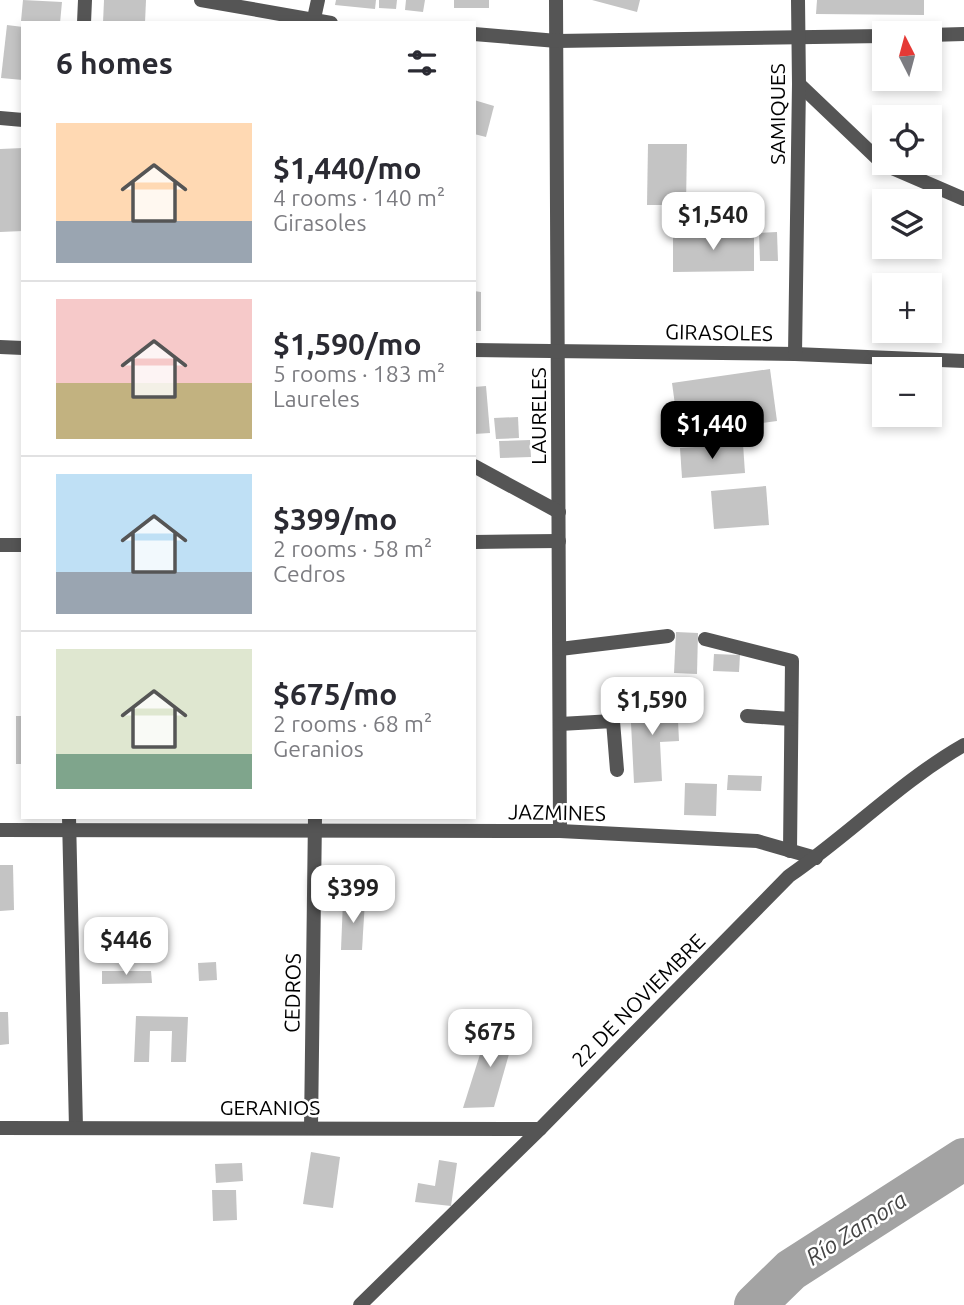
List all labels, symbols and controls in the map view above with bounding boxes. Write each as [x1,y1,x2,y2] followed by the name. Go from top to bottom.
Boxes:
[872,21,942,91] north arrow
[872,21,942,427] map controls
[403,44,441,82] icon: filters
[56,46,173,80] text: 6 homes
[765,63,789,165] street label: SAMIQUES
[872,105,942,175] button: locate
[112,151,196,235] icon: home
[273,151,422,185] text: $1,440/mo
[273,185,445,210] text: 4 rooms · 140 m²
[872,189,942,259] button: layers
[656,192,770,252] pin: $1,540
[678,202,748,227] text: $1,540
[273,210,367,235] text: Girasoles
[872,273,942,343] button: +
[665,319,773,345] street label: GIRASOLES
[112,327,196,411] icon: home
[273,327,422,361] text: $1,590/mo
[872,357,942,427] button: −
[273,361,445,386] text: 5 rooms · 183 m²
[526,367,550,465] street label: LAURELES
[273,386,360,411] text: Laureles
[655,402,769,461] pin: $1,440
[677,411,747,436] text: $1,440
[112,502,196,586] icon: home
[273,502,397,536] text: $399/mo
[273,536,432,561] text: 2 rooms · 58 m²
[273,561,345,586] text: Cedros
[112,677,196,761] icon: home
[273,677,397,711] text: $675/mo
[595,678,709,737] pin: $1,590
[617,687,687,712] text: $1,590
[273,711,432,736] text: 2 rooms · 68 m²
[273,736,364,761] text: Geranios
[508,799,606,825] street label: JAZMINES
[312,866,394,925] pin: $399
[327,875,379,900] text: $399
[85,918,167,977] pin: $446
[100,927,152,952] text: $446
[567,929,709,1071] street label: 22 DE NOVIEMBRE
[279,953,305,1033] street label: CEDROS
[449,1010,531,1069] pin: $675
[464,1019,516,1044] text: $675
[220,1095,320,1119] street label: GERANIOS
[801,1186,911,1270] water label: Río Zamora

